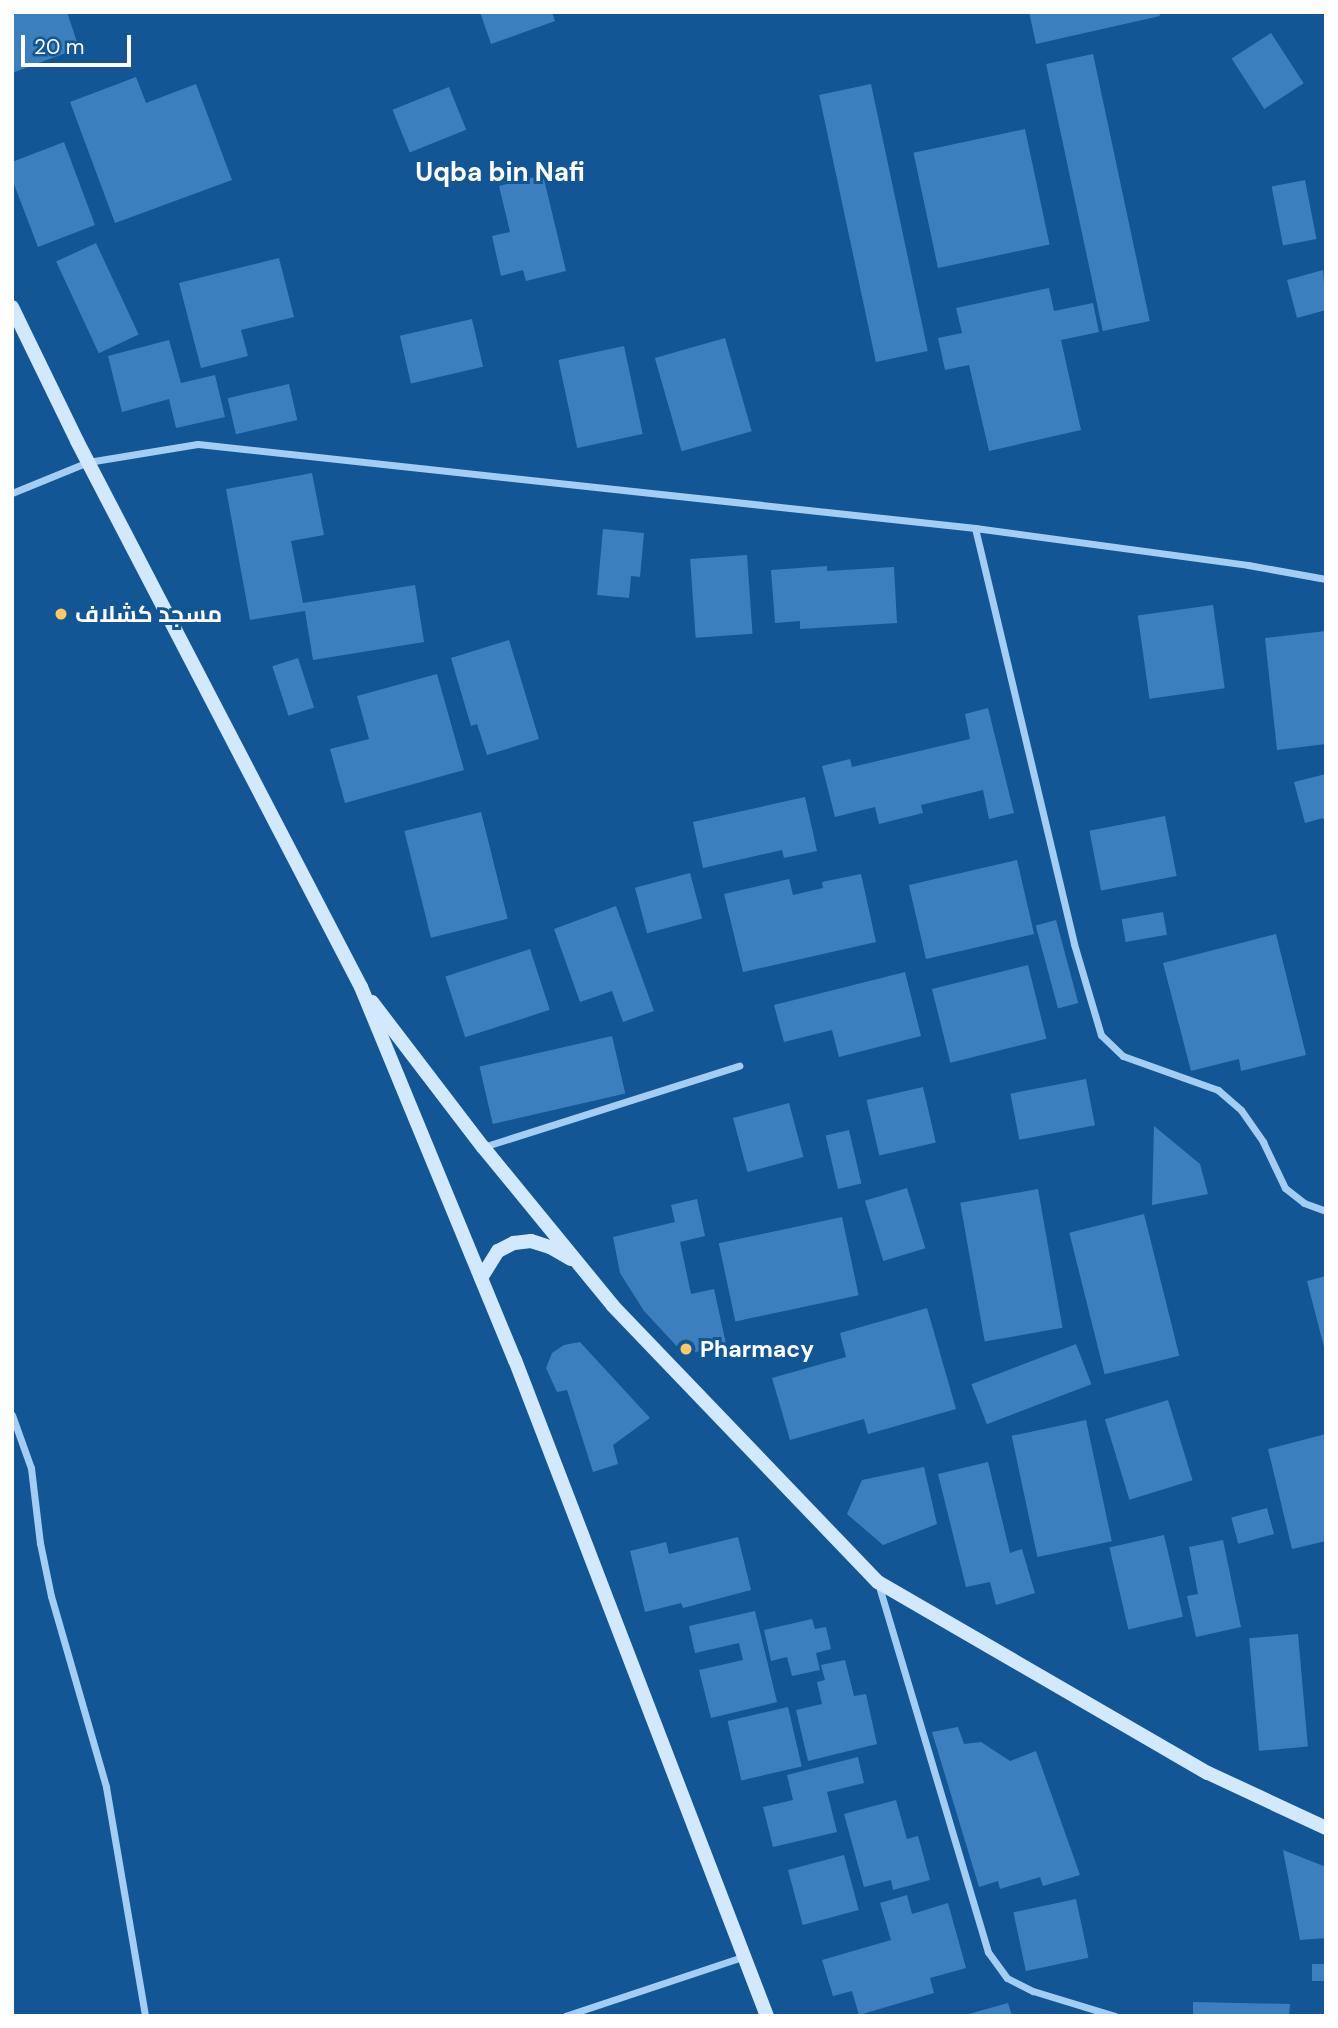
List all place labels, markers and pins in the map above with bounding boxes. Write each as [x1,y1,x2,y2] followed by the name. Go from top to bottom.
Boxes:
[75,600,222,628] place label: مسجد كشلاف
[53,606,69,622] marker: مسجد كشلاف
[700,1335,814,1363] place label: Pharmacy
[678,1341,694,1357] marker: Pharmacy

